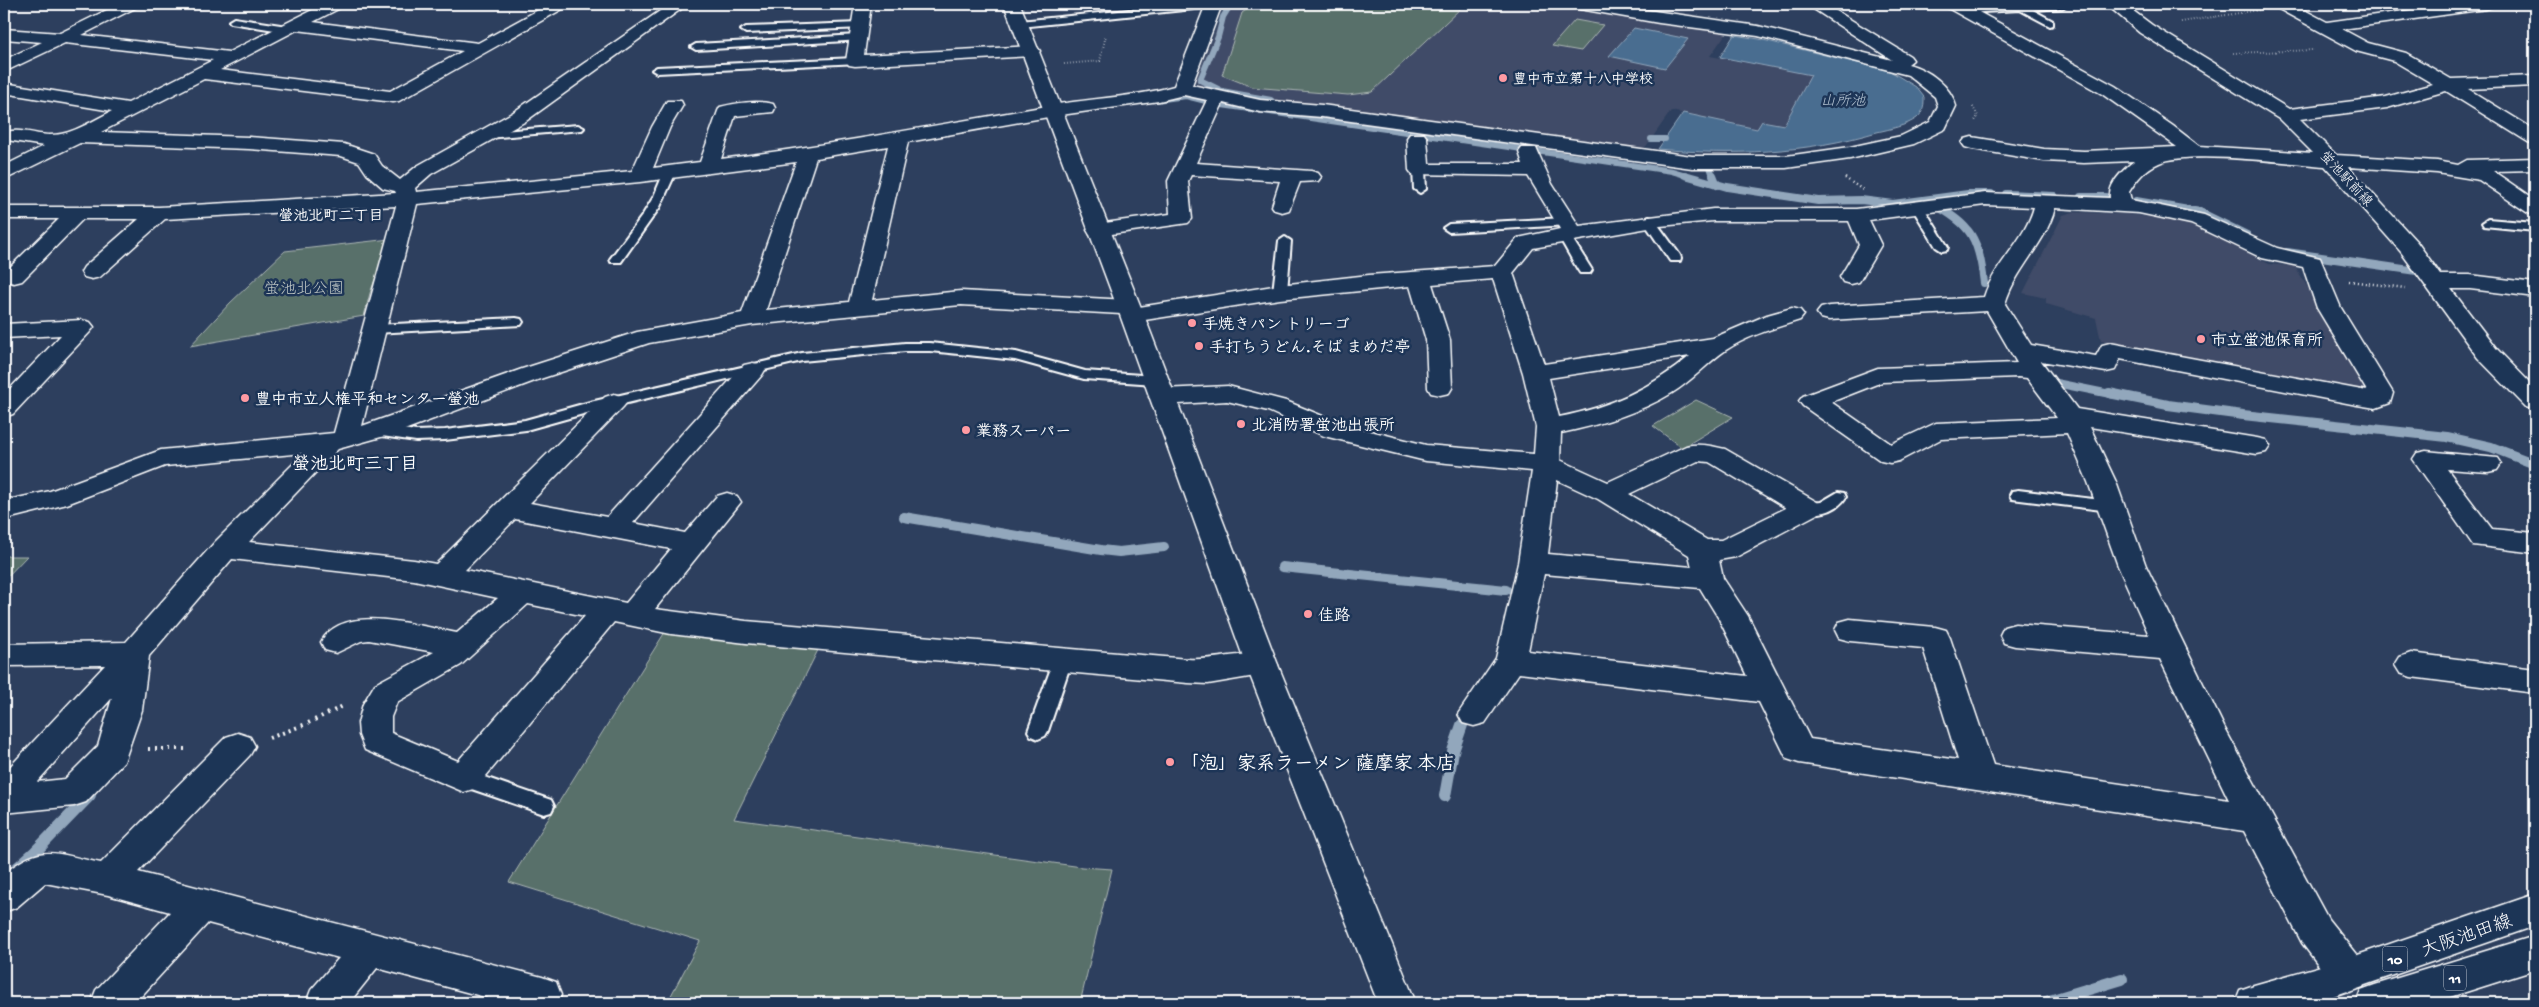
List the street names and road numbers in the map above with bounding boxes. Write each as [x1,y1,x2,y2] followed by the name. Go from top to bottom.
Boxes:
[2315,148,2375,211] street label: 蛍池駅前線
[2418,910,2516,964] street label: 大阪池田線
[2382,946,2408,972] road number: 10
[2444,966,2466,990] road number: 11

